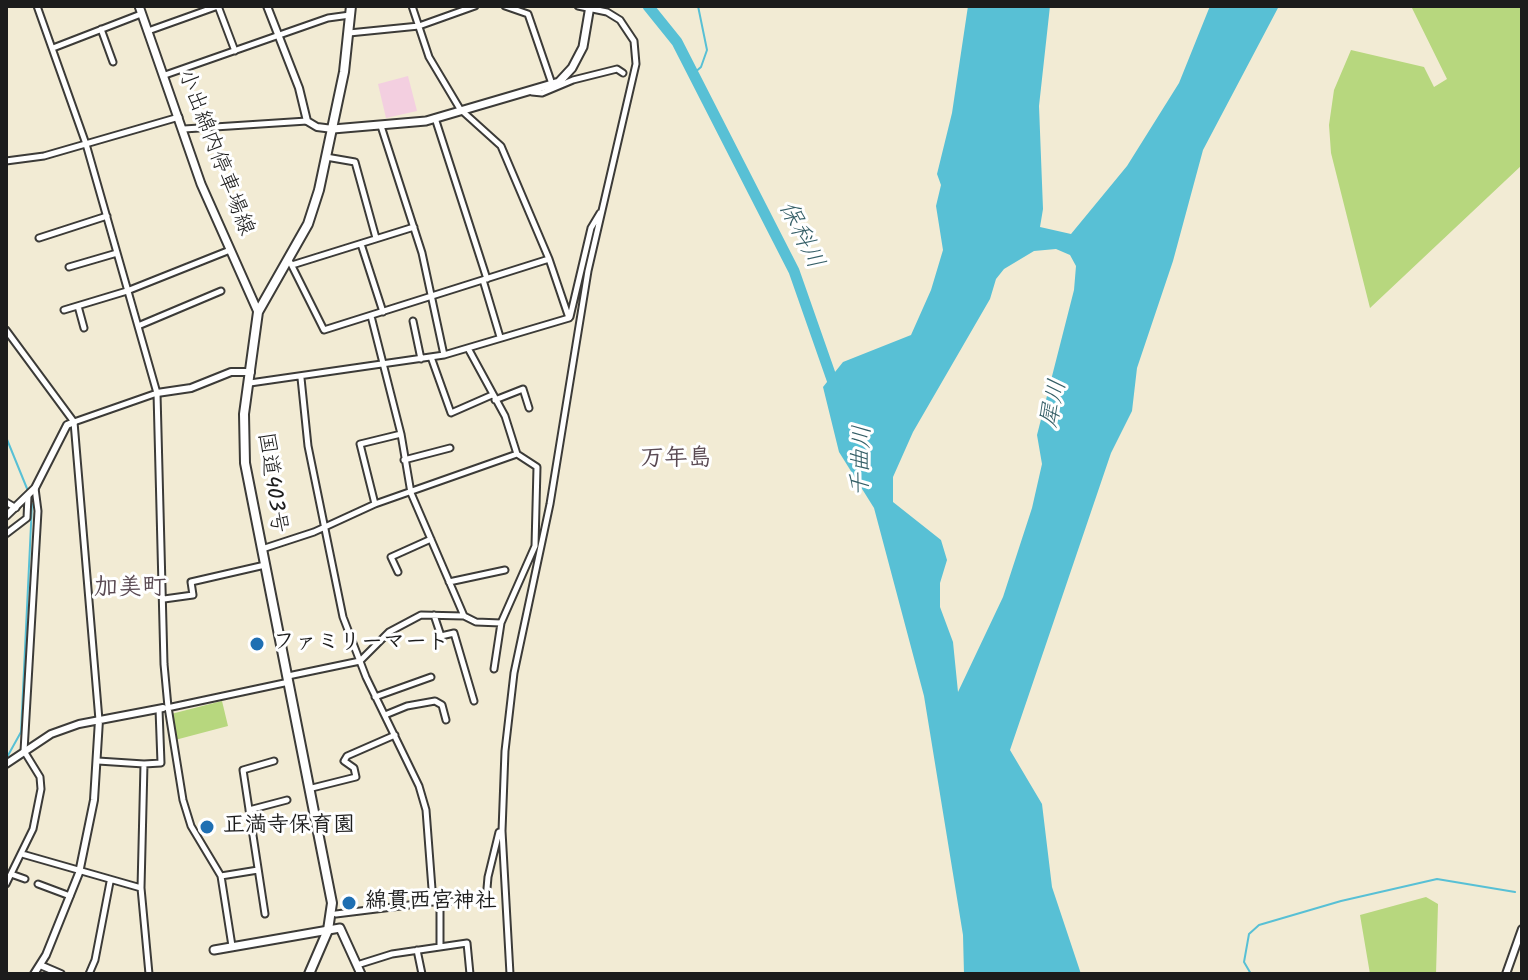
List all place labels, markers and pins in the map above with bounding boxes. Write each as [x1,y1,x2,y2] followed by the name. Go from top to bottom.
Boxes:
[273,631,449,657] place label: ファミリーマート
[248,635,266,653] marker: ファミリーマート
[223,814,355,840] place label: 正満寺保育園
[198,818,216,836] marker: 正満寺保育園
[365,890,497,916] place label: 綿貫西宮神社
[340,894,358,912] marker: 綿貫西宮神社

